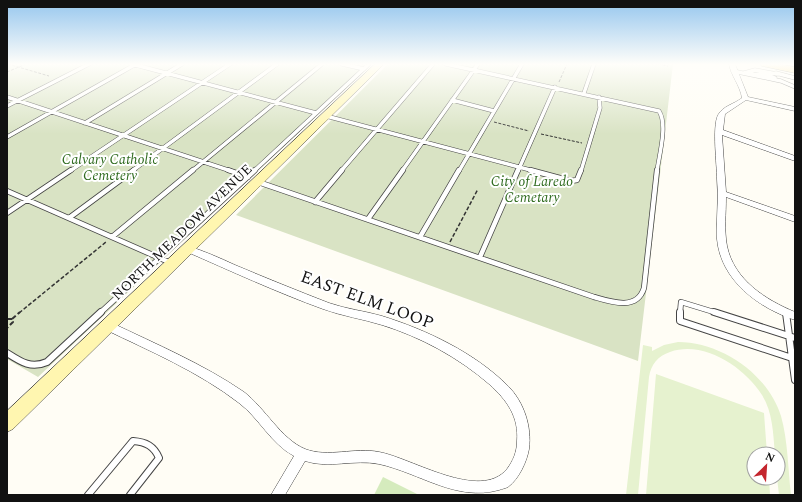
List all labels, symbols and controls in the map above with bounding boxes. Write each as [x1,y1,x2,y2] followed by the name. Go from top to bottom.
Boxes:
[62,149,158,186] park label: Calvary Catholic Cemetery
[107,159,257,305] street label: NORTH MEADOW AVENUE
[491,171,573,208] park label: City of Laredo Cemetary
[297,264,437,336] street label: EAST ELM LOOP
[746,446,786,486] north arrow
[762,448,778,467] text: N

